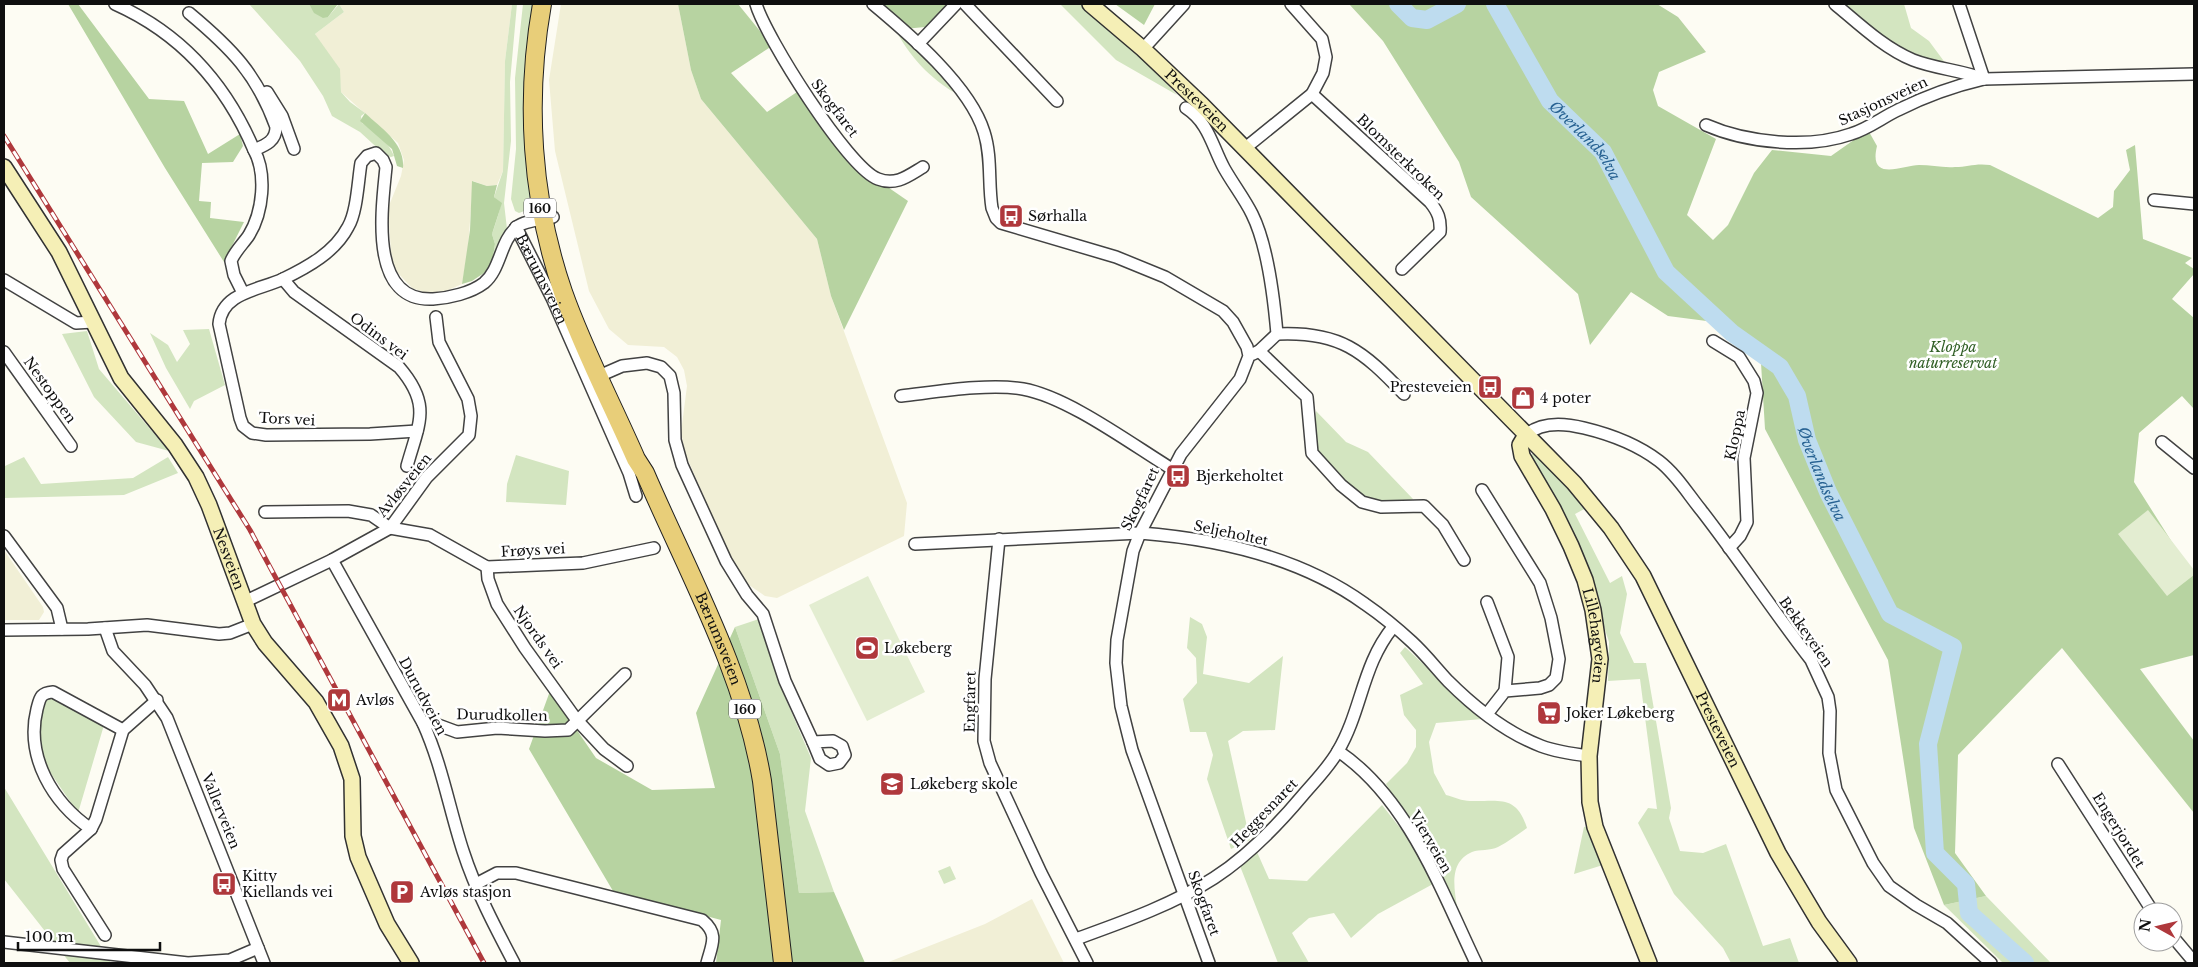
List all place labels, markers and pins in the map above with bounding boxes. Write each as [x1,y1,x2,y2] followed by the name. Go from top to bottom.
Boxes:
[998,203,1024,229] bus stop icon: Sørhalla
[1028,207,1087,225] place label: Sørhalla
[1477,374,1503,400] bus stop icon: Presteveien
[1390,378,1472,396] place label: Presteveien
[1510,385,1536,411] shop icon: 4 poter
[1540,389,1591,407] place label: 4 poter
[1165,463,1191,489] bus stop icon: Bjerkeholtet
[1196,467,1284,485] place label: Bjerkeholtet
[854,635,880,661] sports icon: Løkeberg
[884,639,952,657] place label: Løkeberg
[326,687,352,713] metro station icon: Avløs
[355,691,394,709] place label: Avløs
[1536,700,1562,726] supermarket icon: Joker Løkeberg
[1564,704,1675,722] place label: Joker Løkeberg
[879,771,905,797] school or university icon: Løkeberg skole
[910,775,1018,793] place label: Løkeberg skole
[242,867,333,901] place label: Kitty Kiellands vei
[211,871,237,897] bus stop icon: Kitty Kiellands vei
[389,879,415,905] parking icon: Avløs stasjon
[419,883,512,901] place label: Avløs stasjon

